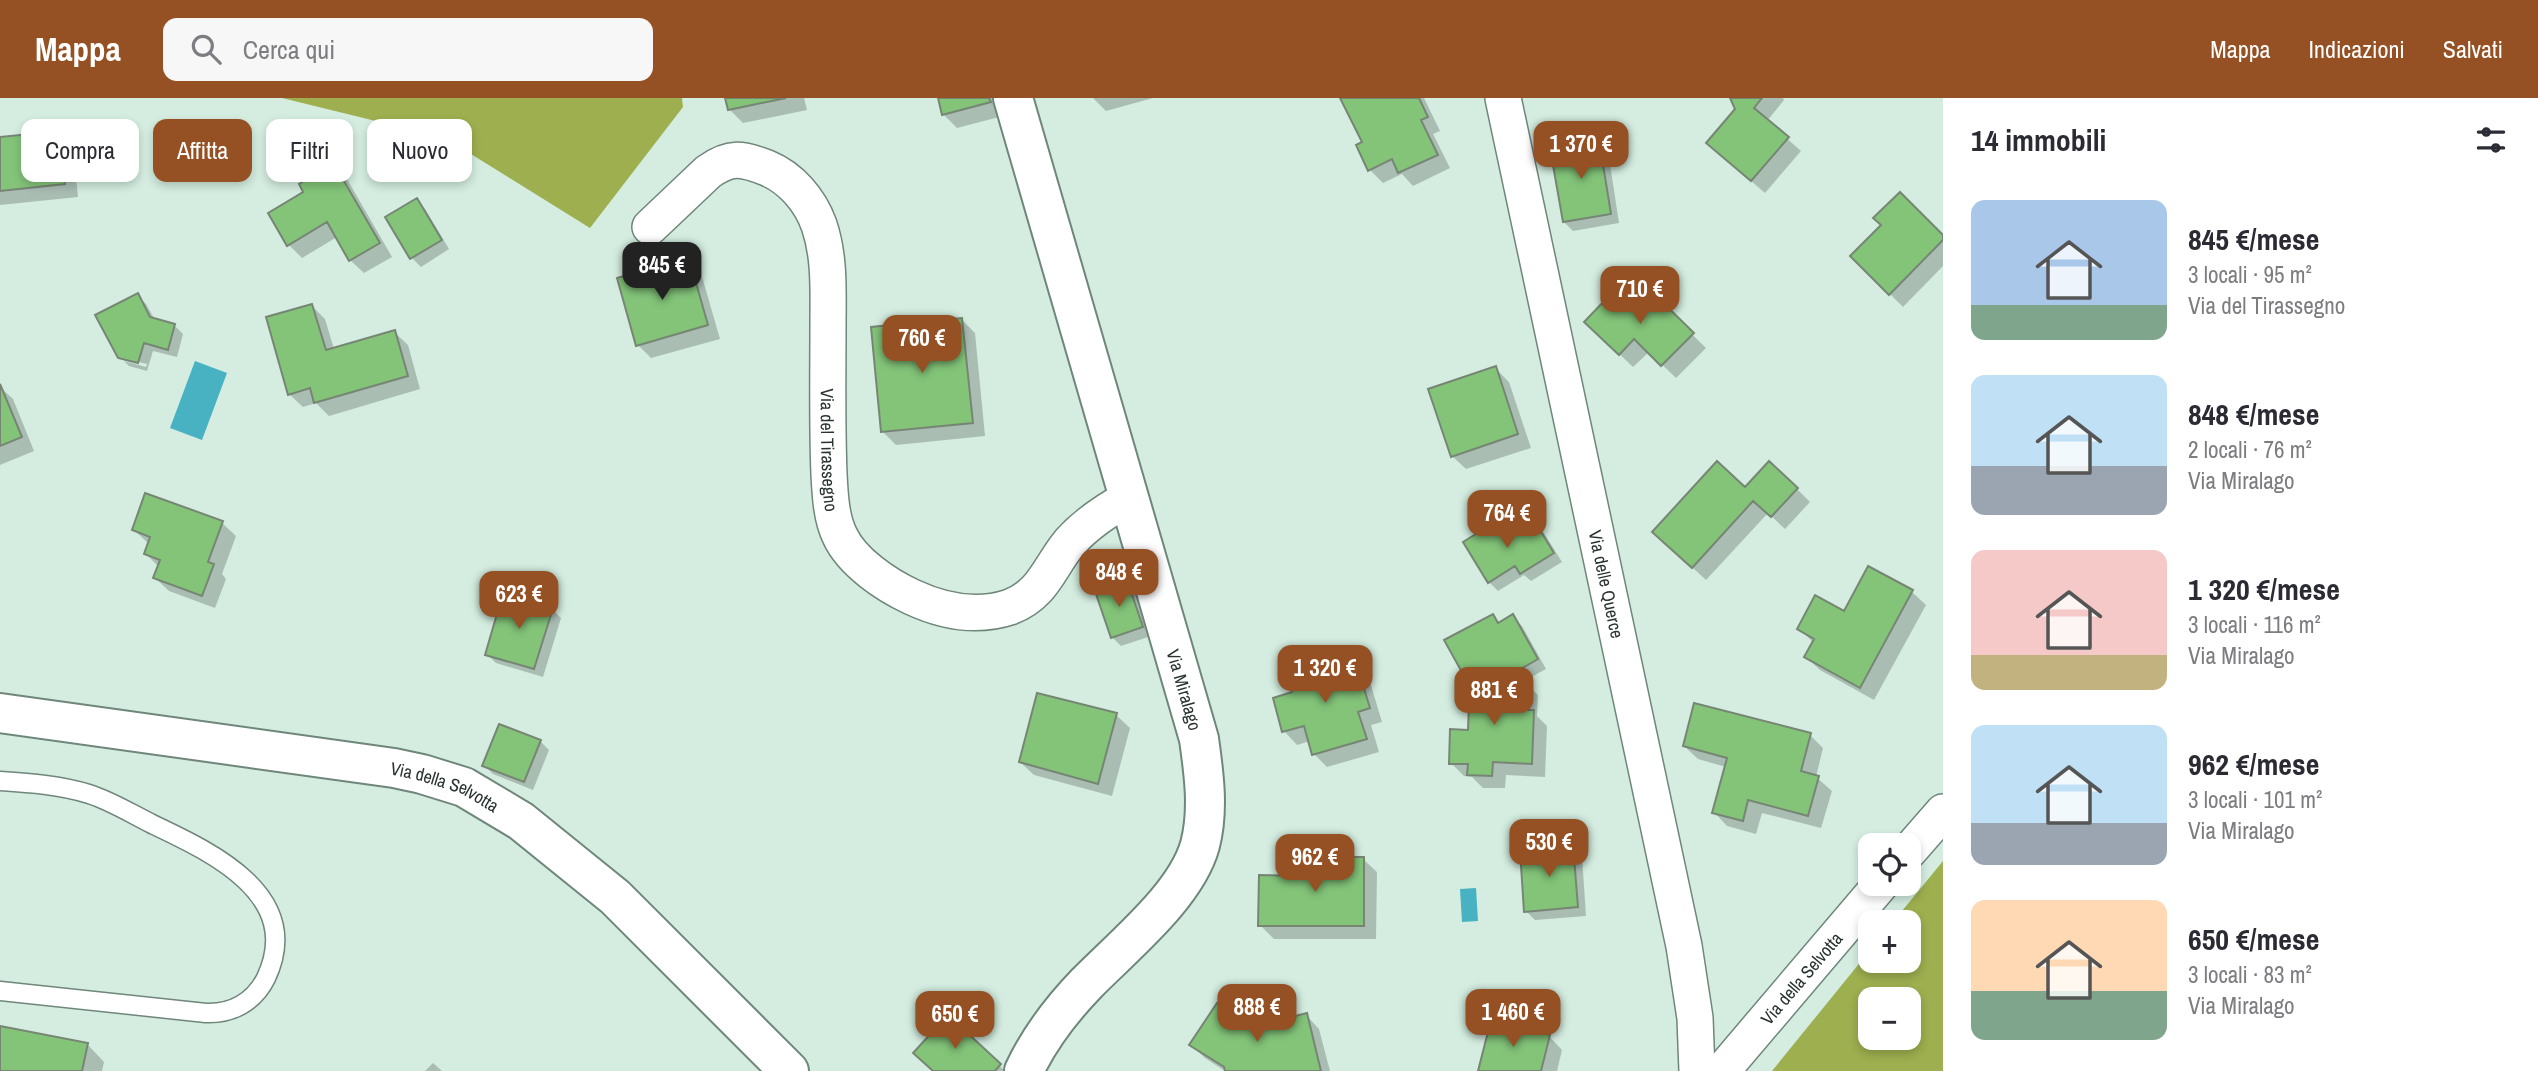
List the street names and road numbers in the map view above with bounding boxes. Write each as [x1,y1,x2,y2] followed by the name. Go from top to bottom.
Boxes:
[815,388,845,513] street label: Via del Tirassegno
[1583,528,1630,640] street label: Via delle Querce
[1161,646,1208,733] street label: Via Miralago
[388,755,504,818] street label: Via della Selvotta
[1754,926,1848,1030] street label: Via della Selvotta

